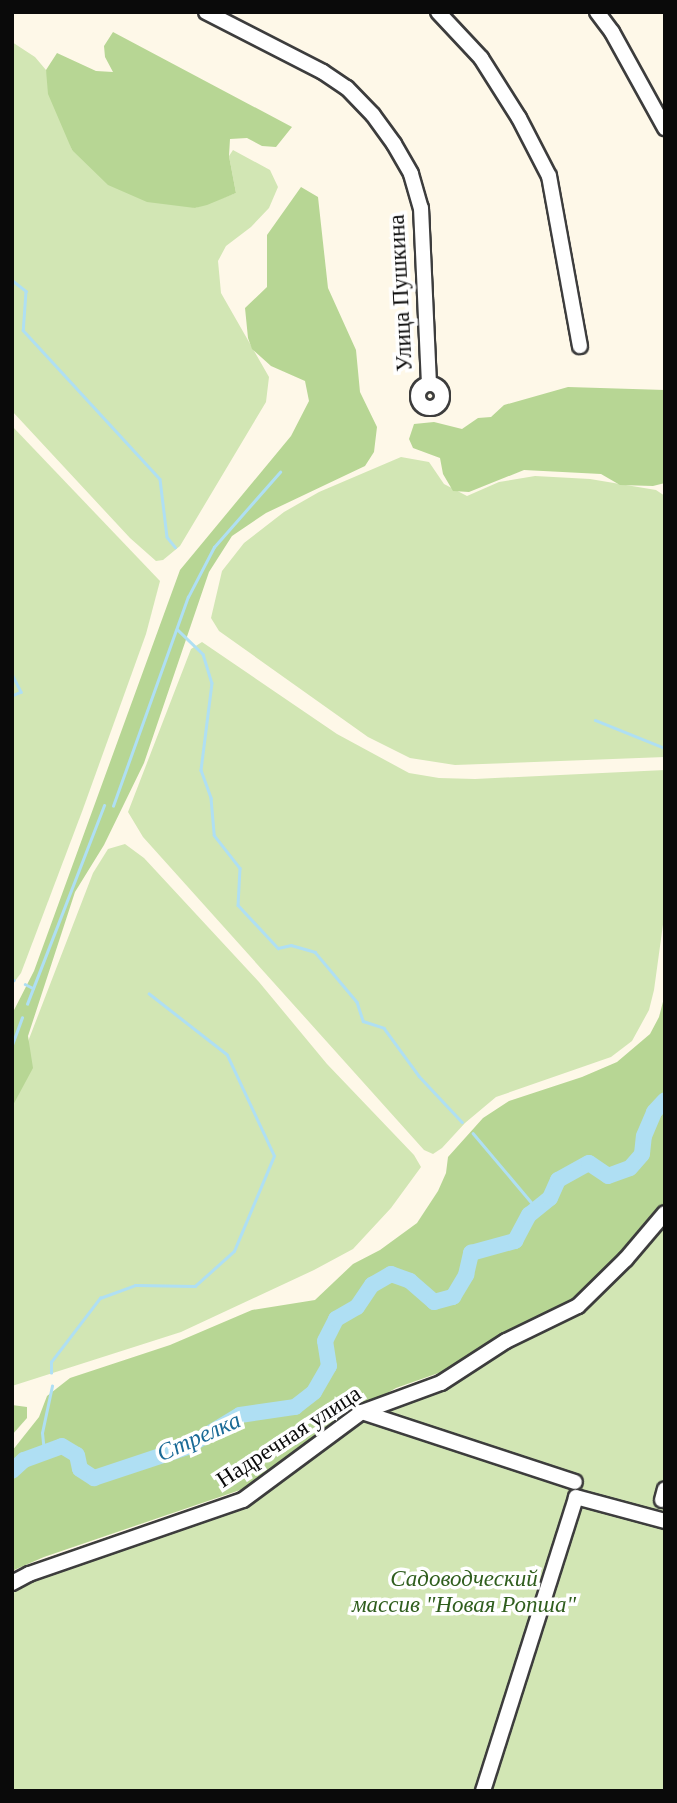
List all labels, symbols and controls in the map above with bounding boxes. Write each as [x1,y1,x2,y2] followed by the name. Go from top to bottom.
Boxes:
[383,214,419,372] street label: Улица Пушкина
[212,1380,366,1494] street label: Надречная улица
[153,1406,245,1468] water label: Стрелка
[352,1565,576,1619] park label: Садоводческий массив "Новая Ропша"

